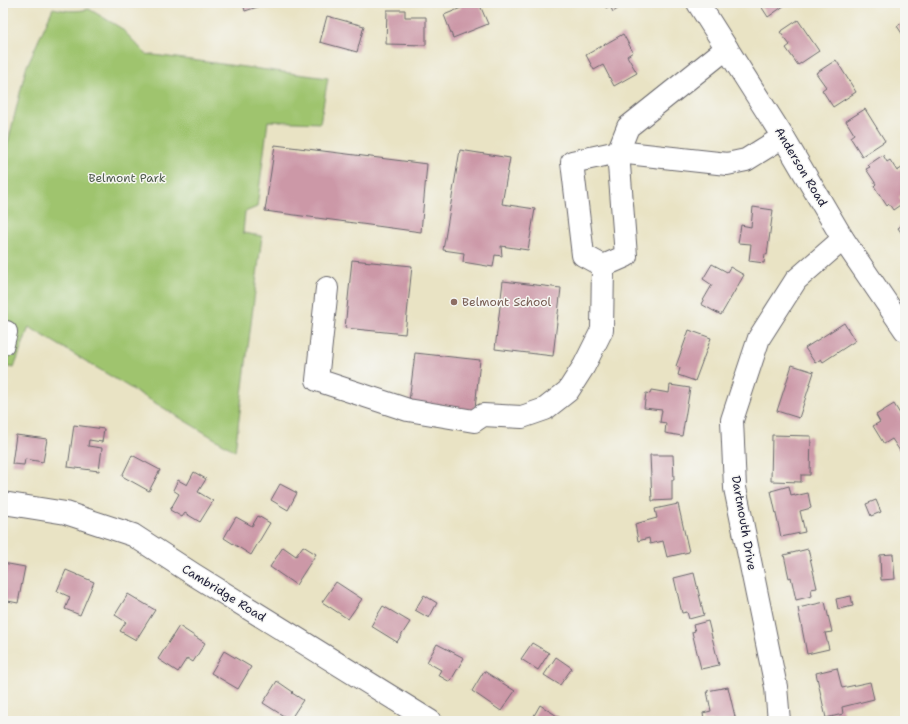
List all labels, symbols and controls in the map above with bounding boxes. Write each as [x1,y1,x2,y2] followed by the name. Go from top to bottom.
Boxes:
[771,124,831,210] street label: Anderson Road
[88,170,166,186] park label: Belmont Park
[462,294,552,310] place label: Belmont School
[449,297,459,307] marker: Belmont School
[728,474,760,572] street label: Dartmouth Drive
[179,561,269,625] street label: Cambridge Road

